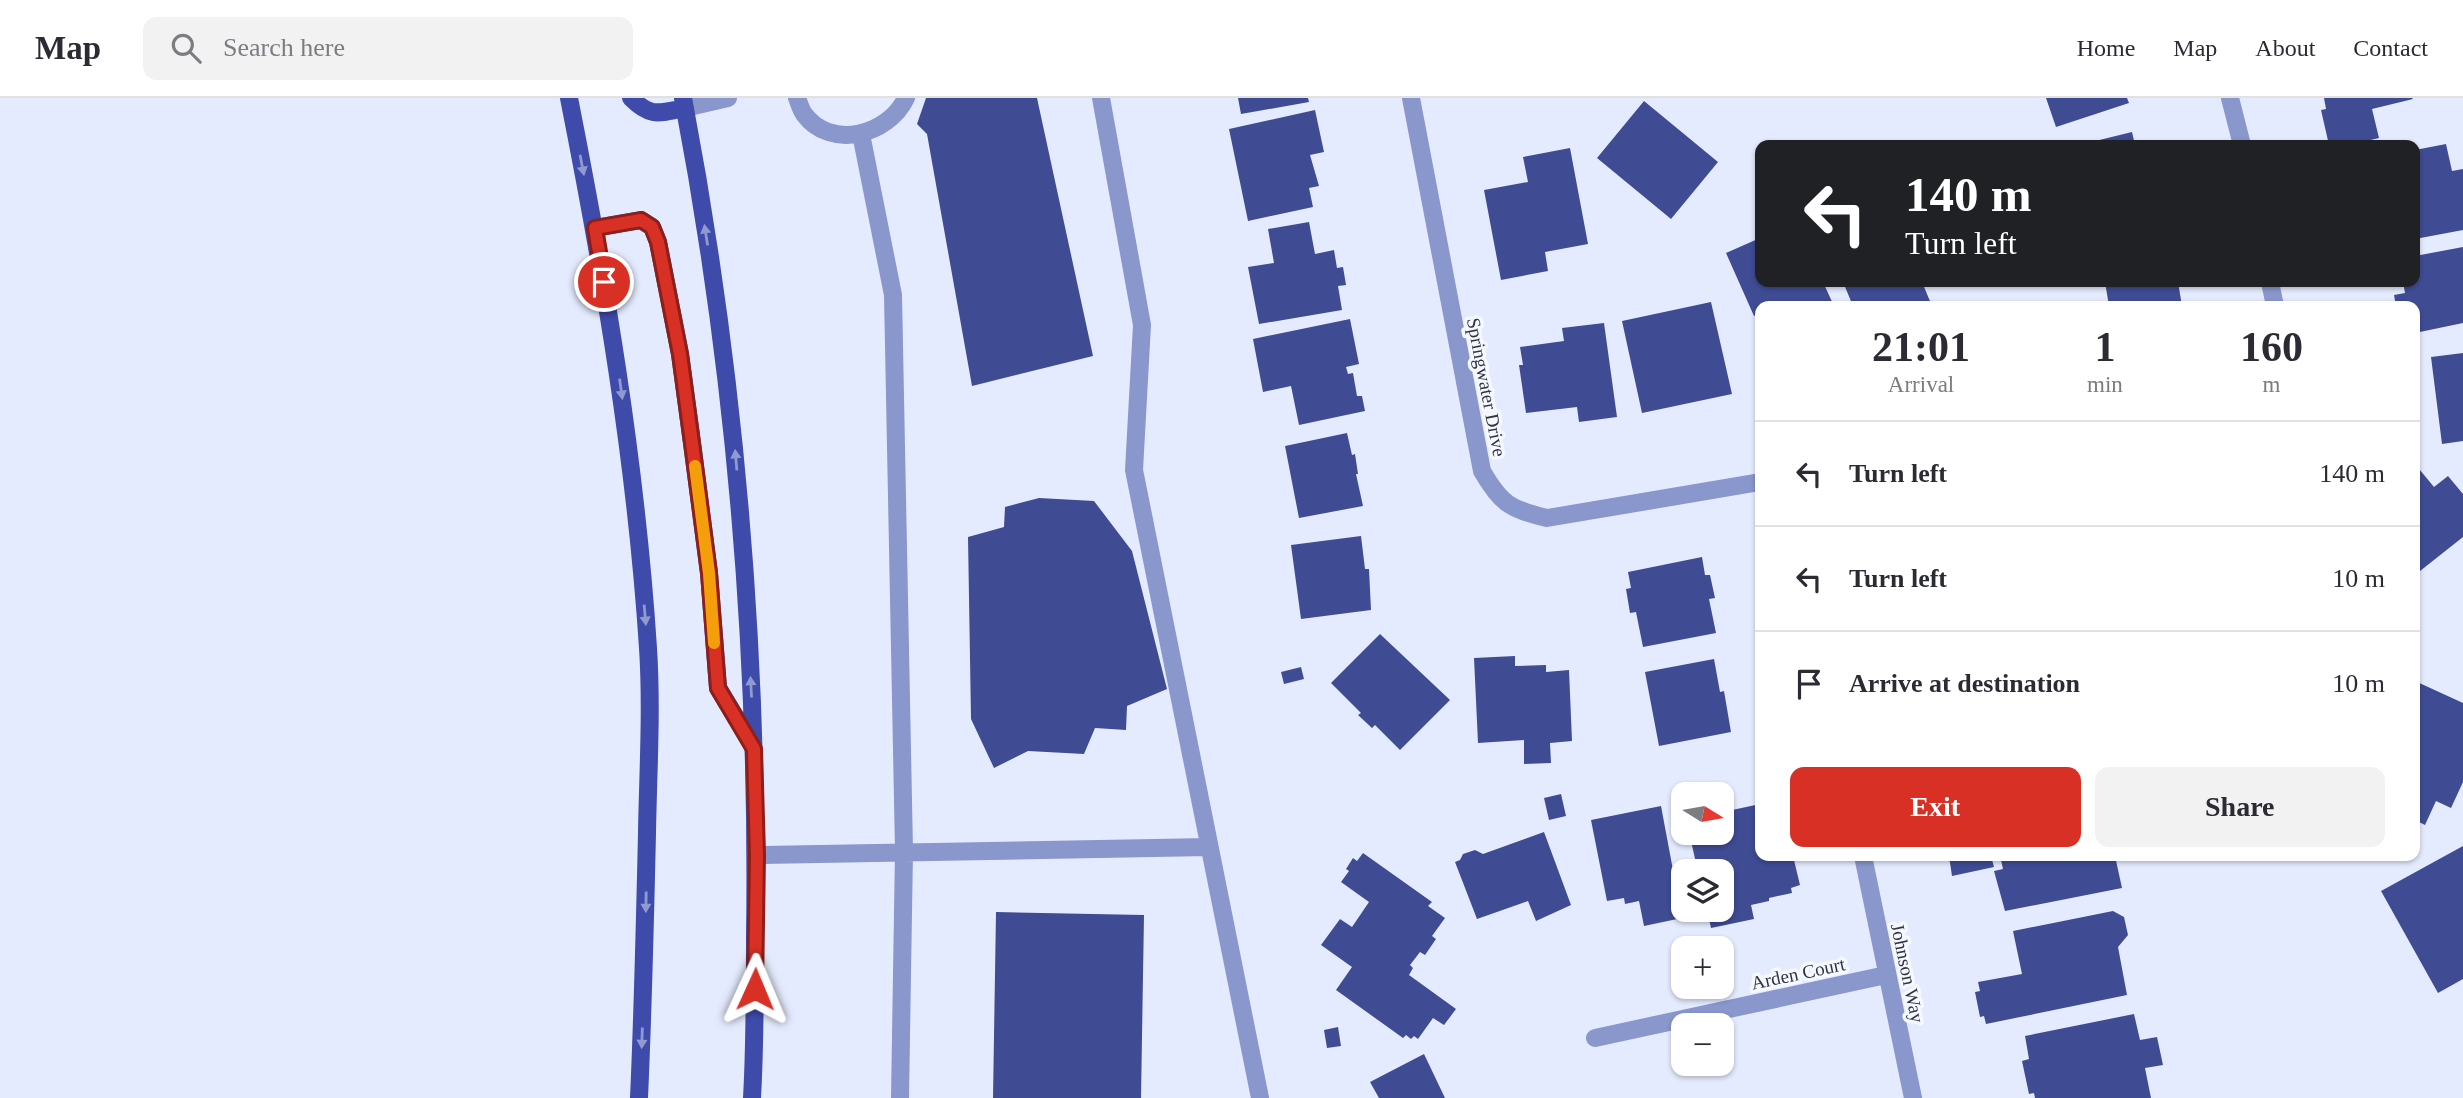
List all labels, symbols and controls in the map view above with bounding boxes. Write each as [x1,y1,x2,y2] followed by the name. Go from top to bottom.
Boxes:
[143,17,633,80] search box
[167,29,205,67] icon: search
[35,30,101,66] text: Map
[223,33,345,62] text: Search here
[2077,35,2135,61] text: Home
[2173,35,2217,61] text: Map
[2255,35,2315,61] text: About
[2353,35,2428,61] text: Contact
[577,154,588,176] one-way arrow
[1905,167,2032,222] text: 140 m
[1790,168,1881,259] icon: left
[700,224,711,246] one-way arrow
[1905,225,2017,261] text: Turn left
[574,252,634,312] pin
[585,263,623,301] icon: arrive
[1463,316,1510,458] street label: Springwater Drive
[1872,324,1970,370] text: 21:01
[2094,324,2115,370] text: 1
[2240,324,2303,370] text: 160
[1888,372,1954,397] text: Arrival
[2087,372,2123,397] text: min
[2262,372,2280,397] text: m
[616,378,627,400] one-way arrow
[730,449,741,471] one-way arrow
[1790,455,1828,493] icon: left
[1849,459,1947,488] text: Turn left
[2319,459,2385,488] text: 140 m
[1790,560,1828,598] icon: left
[1849,564,1947,593] text: Turn left
[2332,564,2385,593] text: 10 m
[640,604,651,626] one-way arrow
[1790,665,1828,703] icon: arrive
[1849,669,2080,698] text: Arrive at destination
[2332,669,2385,698] text: 10 m
[746,676,757,698] one-way arrow
[1790,767,2081,847] button: Exit
[2095,767,2385,847] button: Share
[1671,782,1734,845] north arrow
[1671,782,1734,1076] map controls
[1671,859,1734,922] button: layers
[640,891,652,913] one-way arrow
[1887,922,1928,1025] street label: Johnson Way
[1671,936,1734,999] button: +
[718,952,792,1026] position arrow
[1749,953,1848,994] street label: Arden Court
[1671,1013,1734,1076] button: −
[636,1027,647,1049] one-way arrow

